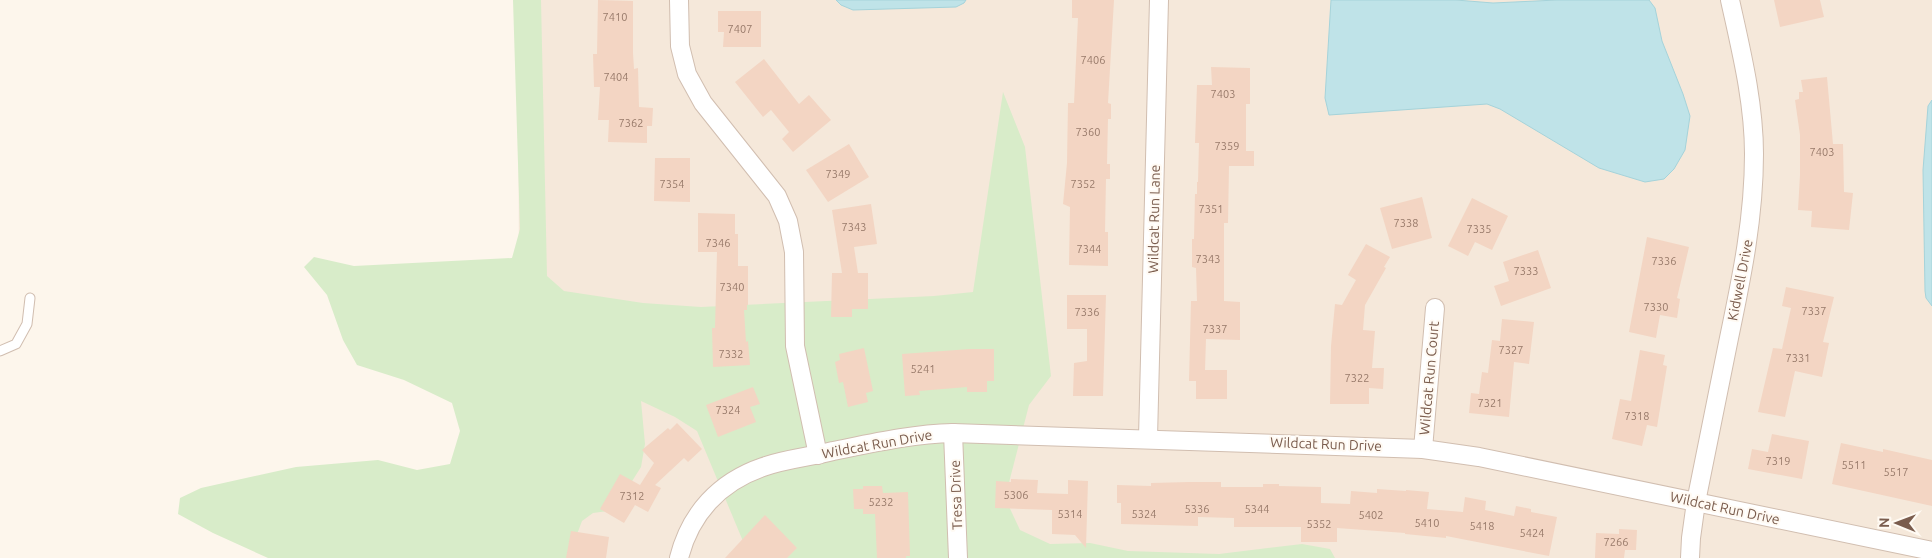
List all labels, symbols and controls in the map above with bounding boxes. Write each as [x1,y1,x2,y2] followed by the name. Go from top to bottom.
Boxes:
[603,11,627,23] house number: 7410
[728,23,752,35] house number: 7407
[1081,54,1105,66] house number: 7406
[604,71,628,83] house number: 7404
[1211,88,1235,100] house number: 7403
[619,117,643,129] house number: 7362
[1076,126,1100,138] house number: 7360
[1215,140,1239,152] house number: 7359
[1810,146,1834,158] house number: 7403
[1145,164,1163,274] street label: Wildcat Run Lane
[826,168,850,180] house number: 7349
[660,178,684,190] house number: 7354
[1071,178,1095,190] house number: 7352
[1199,203,1223,215] house number: 7351
[1394,217,1418,229] house number: 7338
[842,221,866,233] house number: 7343
[1467,223,1491,235] house number: 7335
[706,237,730,249] house number: 7346
[1724,238,1756,322] street label: Kidwell Drive
[1077,243,1101,255] house number: 7344
[1196,253,1220,265] house number: 7343
[1652,255,1676,267] house number: 7336
[1514,265,1538,277] house number: 7333
[720,281,744,293] house number: 7340
[1644,301,1668,313] house number: 7330
[1802,305,1826,317] house number: 7337
[1075,306,1099,318] house number: 7336
[1416,320,1442,436] street label: Wildcat Run Court
[1203,323,1227,335] house number: 7337
[1499,344,1523,356] house number: 7327
[719,348,743,360] house number: 7332
[1786,352,1810,364] house number: 7331
[911,363,935,375] house number: 5241
[1345,372,1369,384] house number: 7322
[1478,397,1502,409] house number: 7321
[716,404,740,416] house number: 7324
[1625,410,1649,422] house number: 7318
[821,426,933,462] street label: Wildcat Run Drive
[1270,434,1382,454] street label: Wildcat Run Drive
[1766,455,1790,467] house number: 7319
[1842,459,1866,471] house number: 5511
[947,460,965,530] street label: Tresa Drive
[1884,466,1908,478] house number: 5517
[1004,489,1028,501] house number: 5306
[1669,489,1781,527] street label: Wildcat Run Drive
[620,490,644,502] house number: 7312
[869,496,893,508] house number: 5232
[1872,498,1922,548] north arrow
[1185,503,1209,515] house number: 5336
[1245,503,1269,515] house number: 5344
[1058,508,1082,520] house number: 5314
[1132,508,1156,520] house number: 5324
[1359,509,1383,521] house number: 5402
[1415,517,1439,529] house number: 5410
[1876,517,1892,528] text: N
[1307,518,1331,530] house number: 5352
[1470,520,1494,532] house number: 5418
[1520,527,1544,539] house number: 5424
[1604,536,1628,548] house number: 7266

